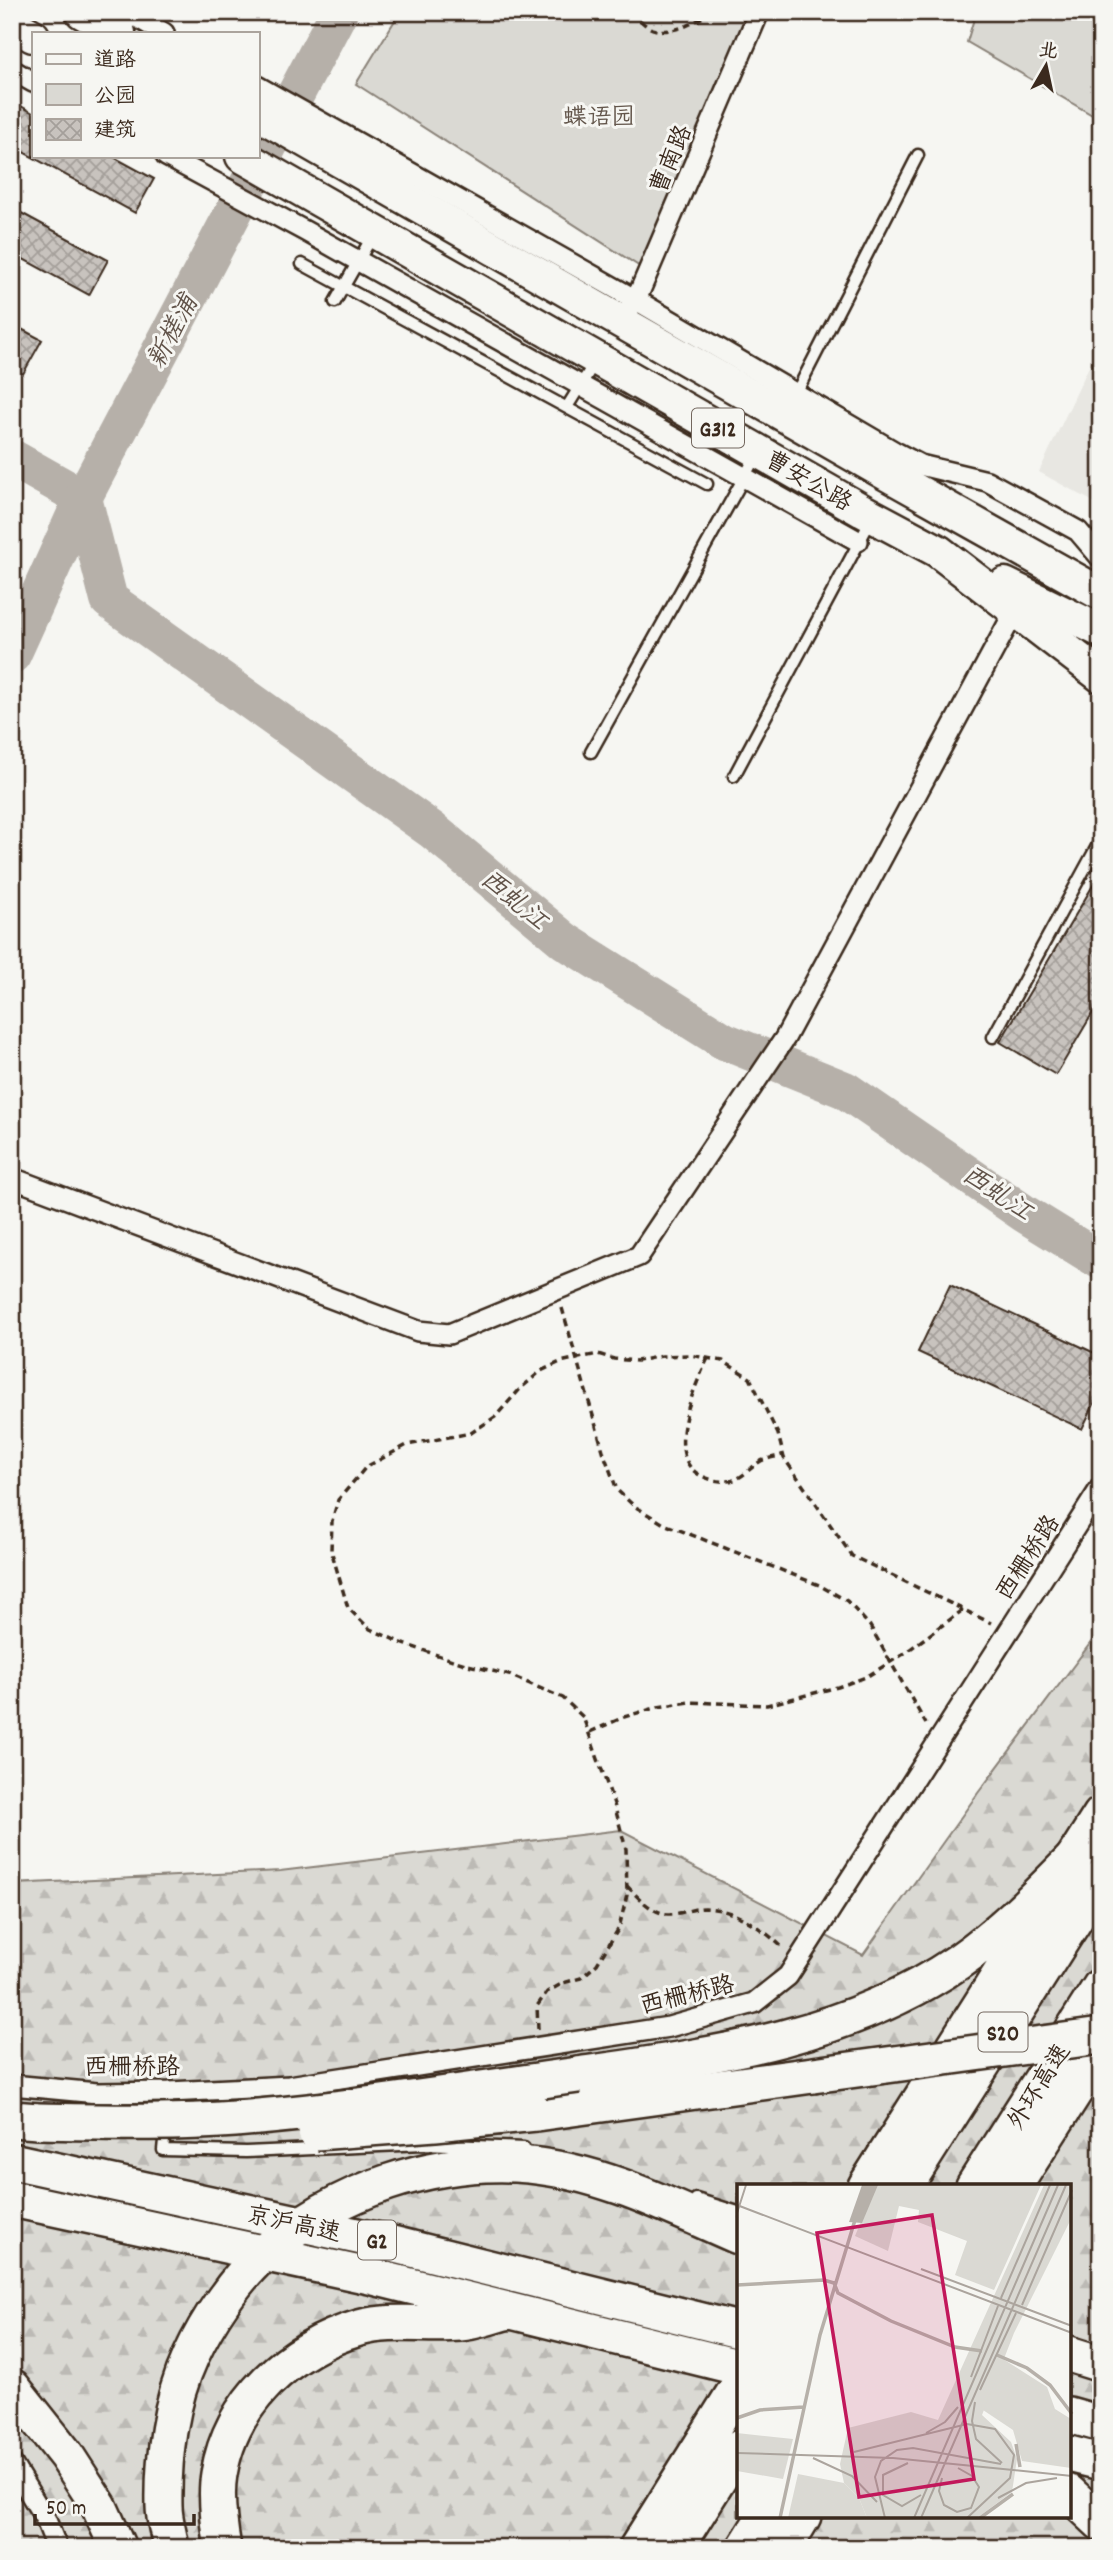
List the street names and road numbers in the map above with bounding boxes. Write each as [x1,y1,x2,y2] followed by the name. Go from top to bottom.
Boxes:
[643,120,702,200] street label: 曹南路
[692,408,744,448] road number: G312
[757,444,858,521] street label: 曹安公路
[989,1509,1070,1608] street label: 西栅桥路
[637,1969,738,2025] street label: 西栅桥路
[978,2012,1028,2052] road number: S20
[1001,2038,1080,2137] street label: 外环高速
[84,2052,180,2086] street label: 西栅桥路
[243,2199,344,2253] street label: 京沪高速
[358,2220,396,2260] road number: G2

